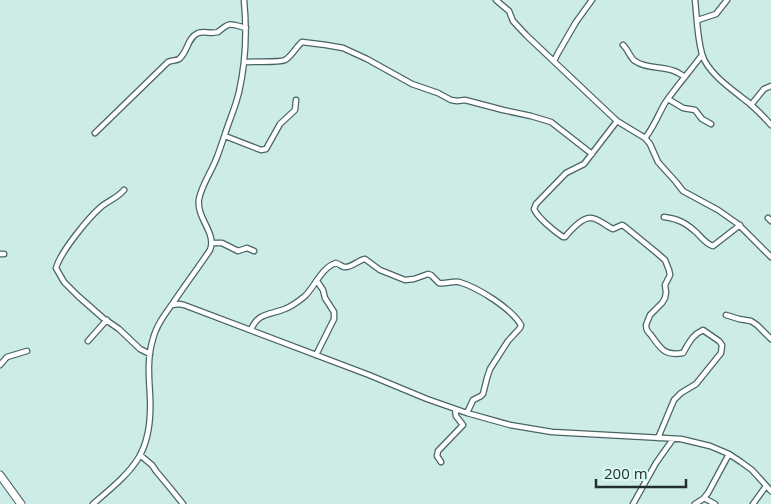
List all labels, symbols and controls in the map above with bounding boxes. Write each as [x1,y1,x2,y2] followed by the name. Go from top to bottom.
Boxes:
[596,456,686,488] scale bar
[604,463,648,483] text: 200 m

